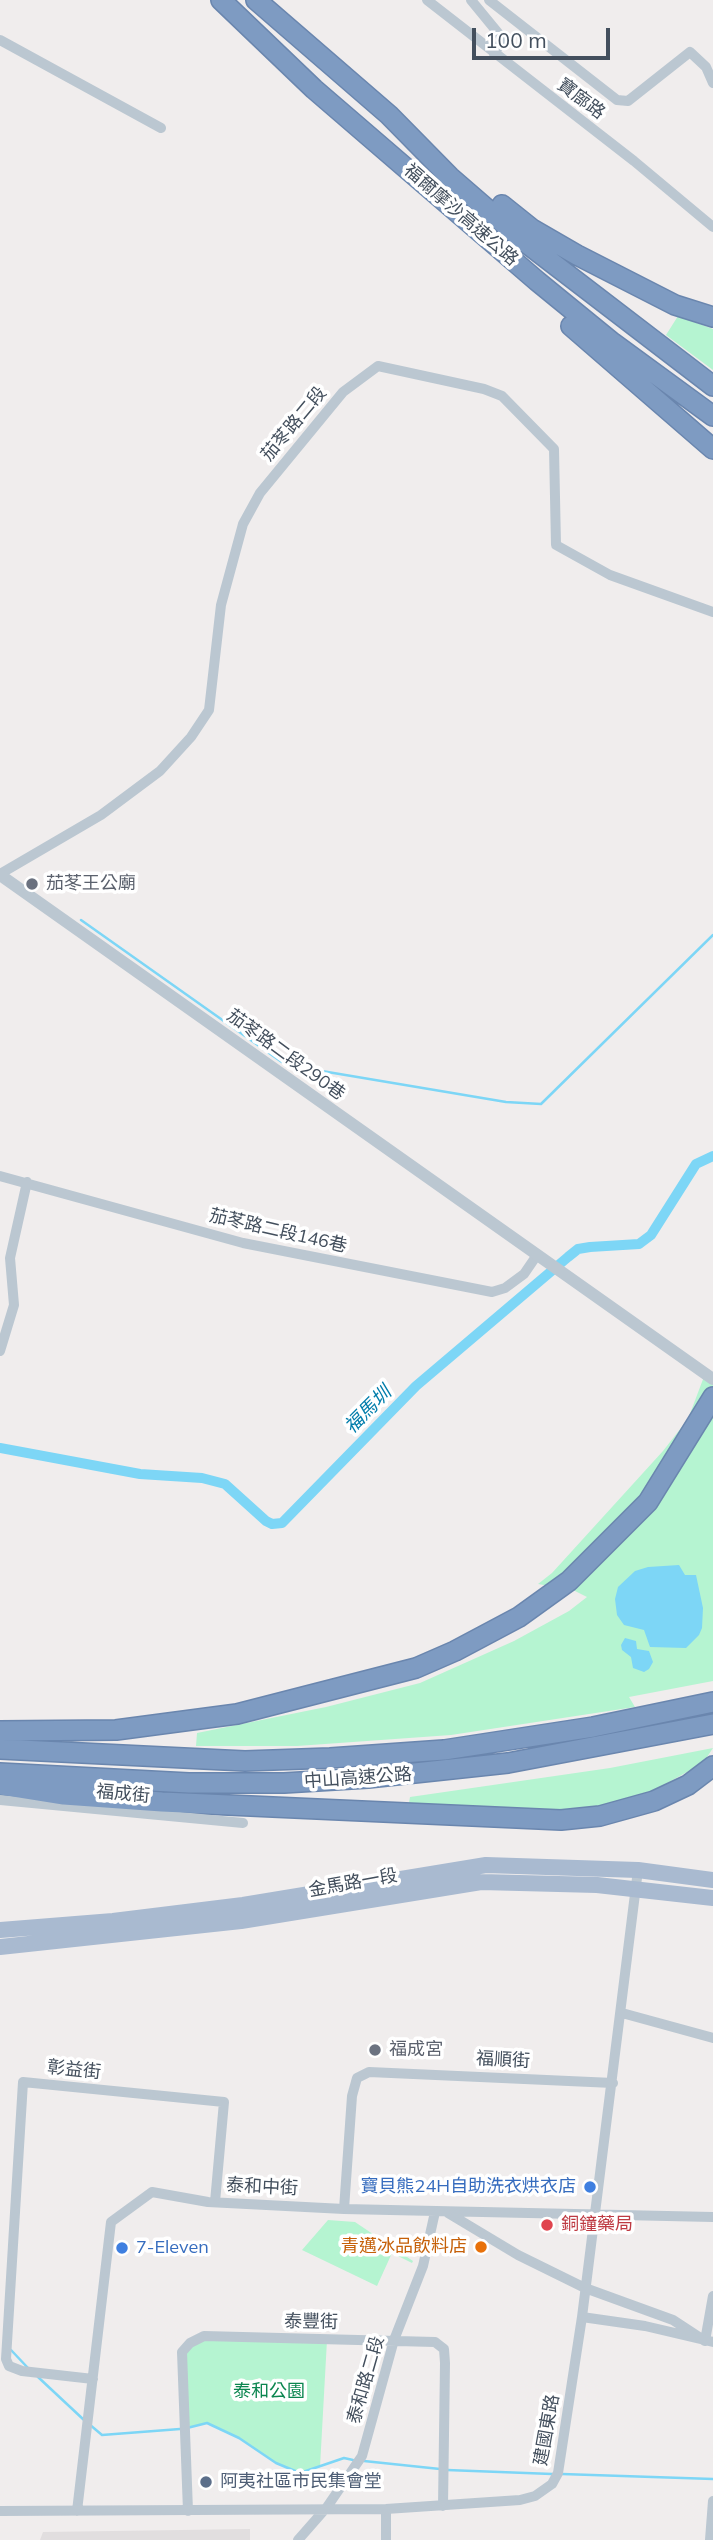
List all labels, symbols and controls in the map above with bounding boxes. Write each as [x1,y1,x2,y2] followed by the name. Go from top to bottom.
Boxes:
[475,14,613,58] scale bar
[485,27,547,53] text: 100 m
[553,74,609,124] street label: 寶廍路
[400,160,522,270] street label: 福爾摩沙高速公路
[257,383,331,465] street label: 茄苳路二段
[46,873,136,895] place label: 茄苳王公廟
[24,876,40,892] marker: 茄苳王公廟
[223,1005,349,1105] street label: 茄苳路二段290巷
[207,1205,349,1257] street label: 茄苳路二段146巷
[340,1382,396,1438] water label: 福馬圳
[303,1763,413,1793] street label: 中山高速公路
[95,1781,151,1807] street label: 福成街
[307,1865,399,1901] street label: 金馬路一段
[389,2039,443,2061] place label: 福成宮
[367,2042,383,2058] marker: 福成宮
[475,2048,531,2072] street label: 福順街
[46,2056,102,2084] street label: 彰益街
[225,2174,299,2200] street label: 泰和中街
[361,2176,576,2198] place label: 寶貝熊24H自助洗衣烘衣店
[582,2179,598,2195] marker: 寶貝熊24H自助洗衣烘衣店
[561,2214,633,2236] place label: 銅鐘藥局
[539,2217,555,2233] marker: 銅鐘藥局
[341,2236,467,2258] place label: 青邁冰品飲料店
[136,2237,209,2259] place label: 7-Eleven
[473,2239,489,2255] marker: 青邁冰品飲料店
[114,2240,130,2256] marker: 7-Eleven
[284,2311,338,2333] street label: 泰豐街
[343,2334,389,2426] street label: 泰和路二段
[233,2381,305,2403] park label: 泰和公園
[530,2393,564,2467] street label: 建國東路
[220,2471,382,2493] place label: 阿夷社區市民集會堂
[198,2474,214,2490] marker: 阿夷社區市民集會堂

